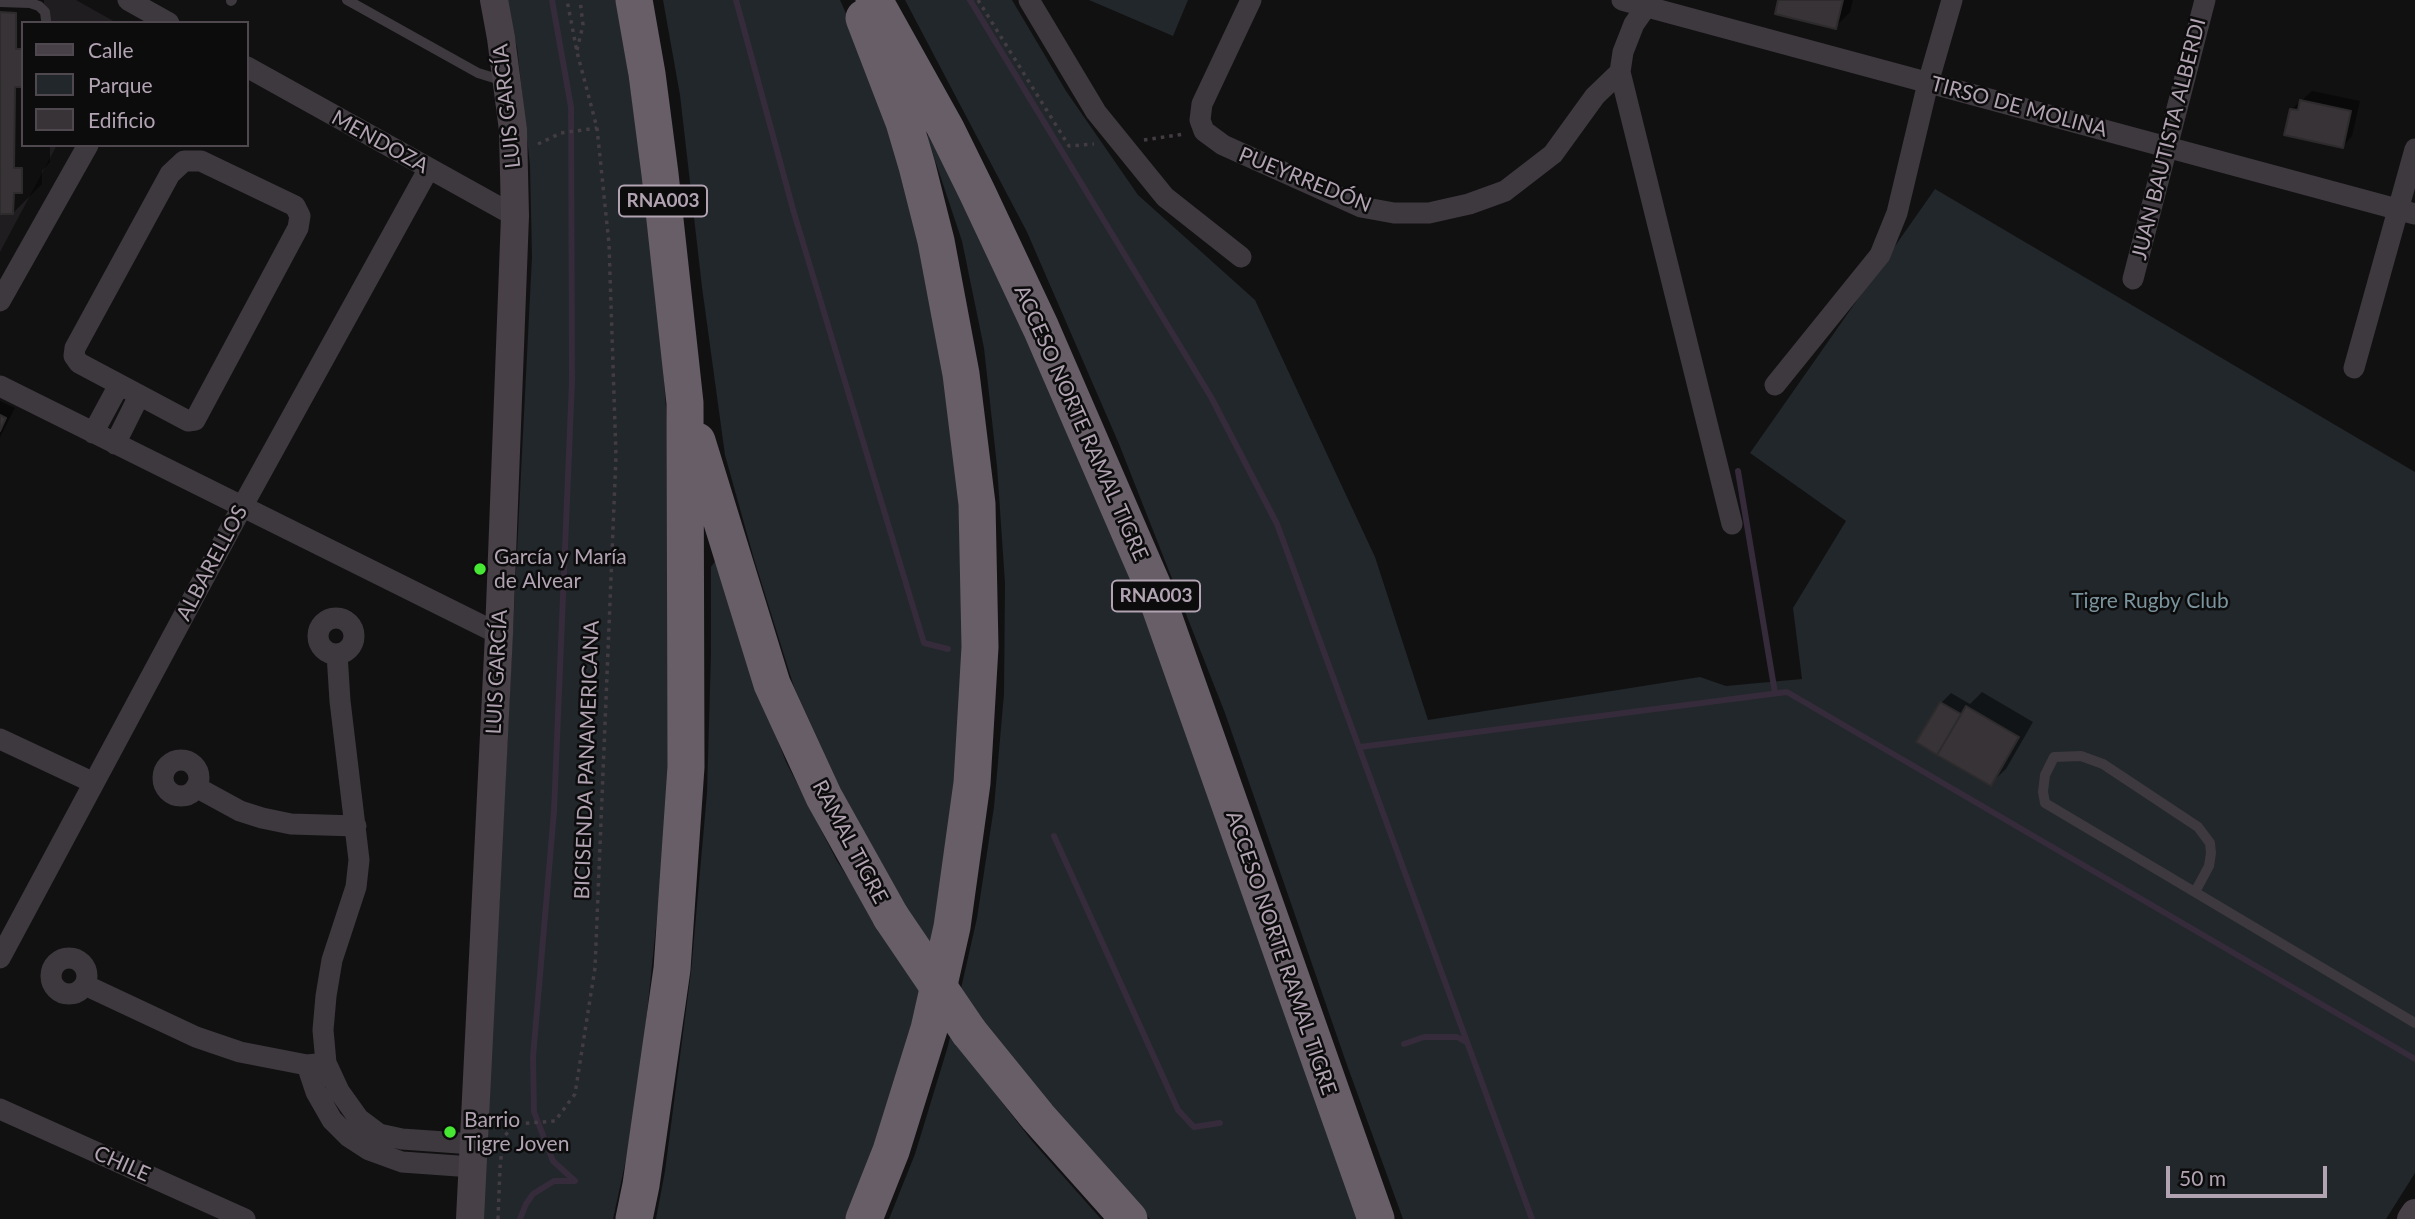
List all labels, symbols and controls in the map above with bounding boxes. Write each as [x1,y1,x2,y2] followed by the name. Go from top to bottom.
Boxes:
[2127,16,2211,262] street label: JUAN BAUTISTA ALBERDI
[21,21,248,147] legend
[88,37,133,62] text: Calle
[488,43,526,169] street label: LUIS GARCÍA
[1928,71,2110,143] street label: TIRSO DE MOLINA
[88,72,153,97] text: Parque
[327,105,433,179] street label: MENDOZA
[88,107,155,132] text: Edificio
[1235,142,1375,218] street label: PUEYRREDÓN
[619,186,707,216] road number: RNA003
[1009,281,1153,565] street label: ACCESO NORTE RAMAL TIGRE
[171,501,253,625] street label: ALBARELLOS
[494,544,627,594] place label: García y María de Alvear
[472,561,488,577] marker: García y María de Alvear
[1112,580,1200,611] road number: RNA003
[2071,588,2229,614] park label: Tigre Rugby Club
[481,609,513,735] street label: LUIS GARCÍA
[570,620,604,900] street label: BICISENDA PANAMERICANA
[807,776,893,908] street label: RAMAL TIGRE
[1220,808,1342,1098] street label: ACCESO NORTE RAMAL TIGRE
[464,1107,569,1157] place label: Barrio Tigre Joven
[442,1124,458,1140] marker: Barrio Tigre Joven
[90,1141,154,1187] street label: CHILE
[2170,1152,2331,1196] scale bar
[2179,1165,2226,1190] text: 50 m

